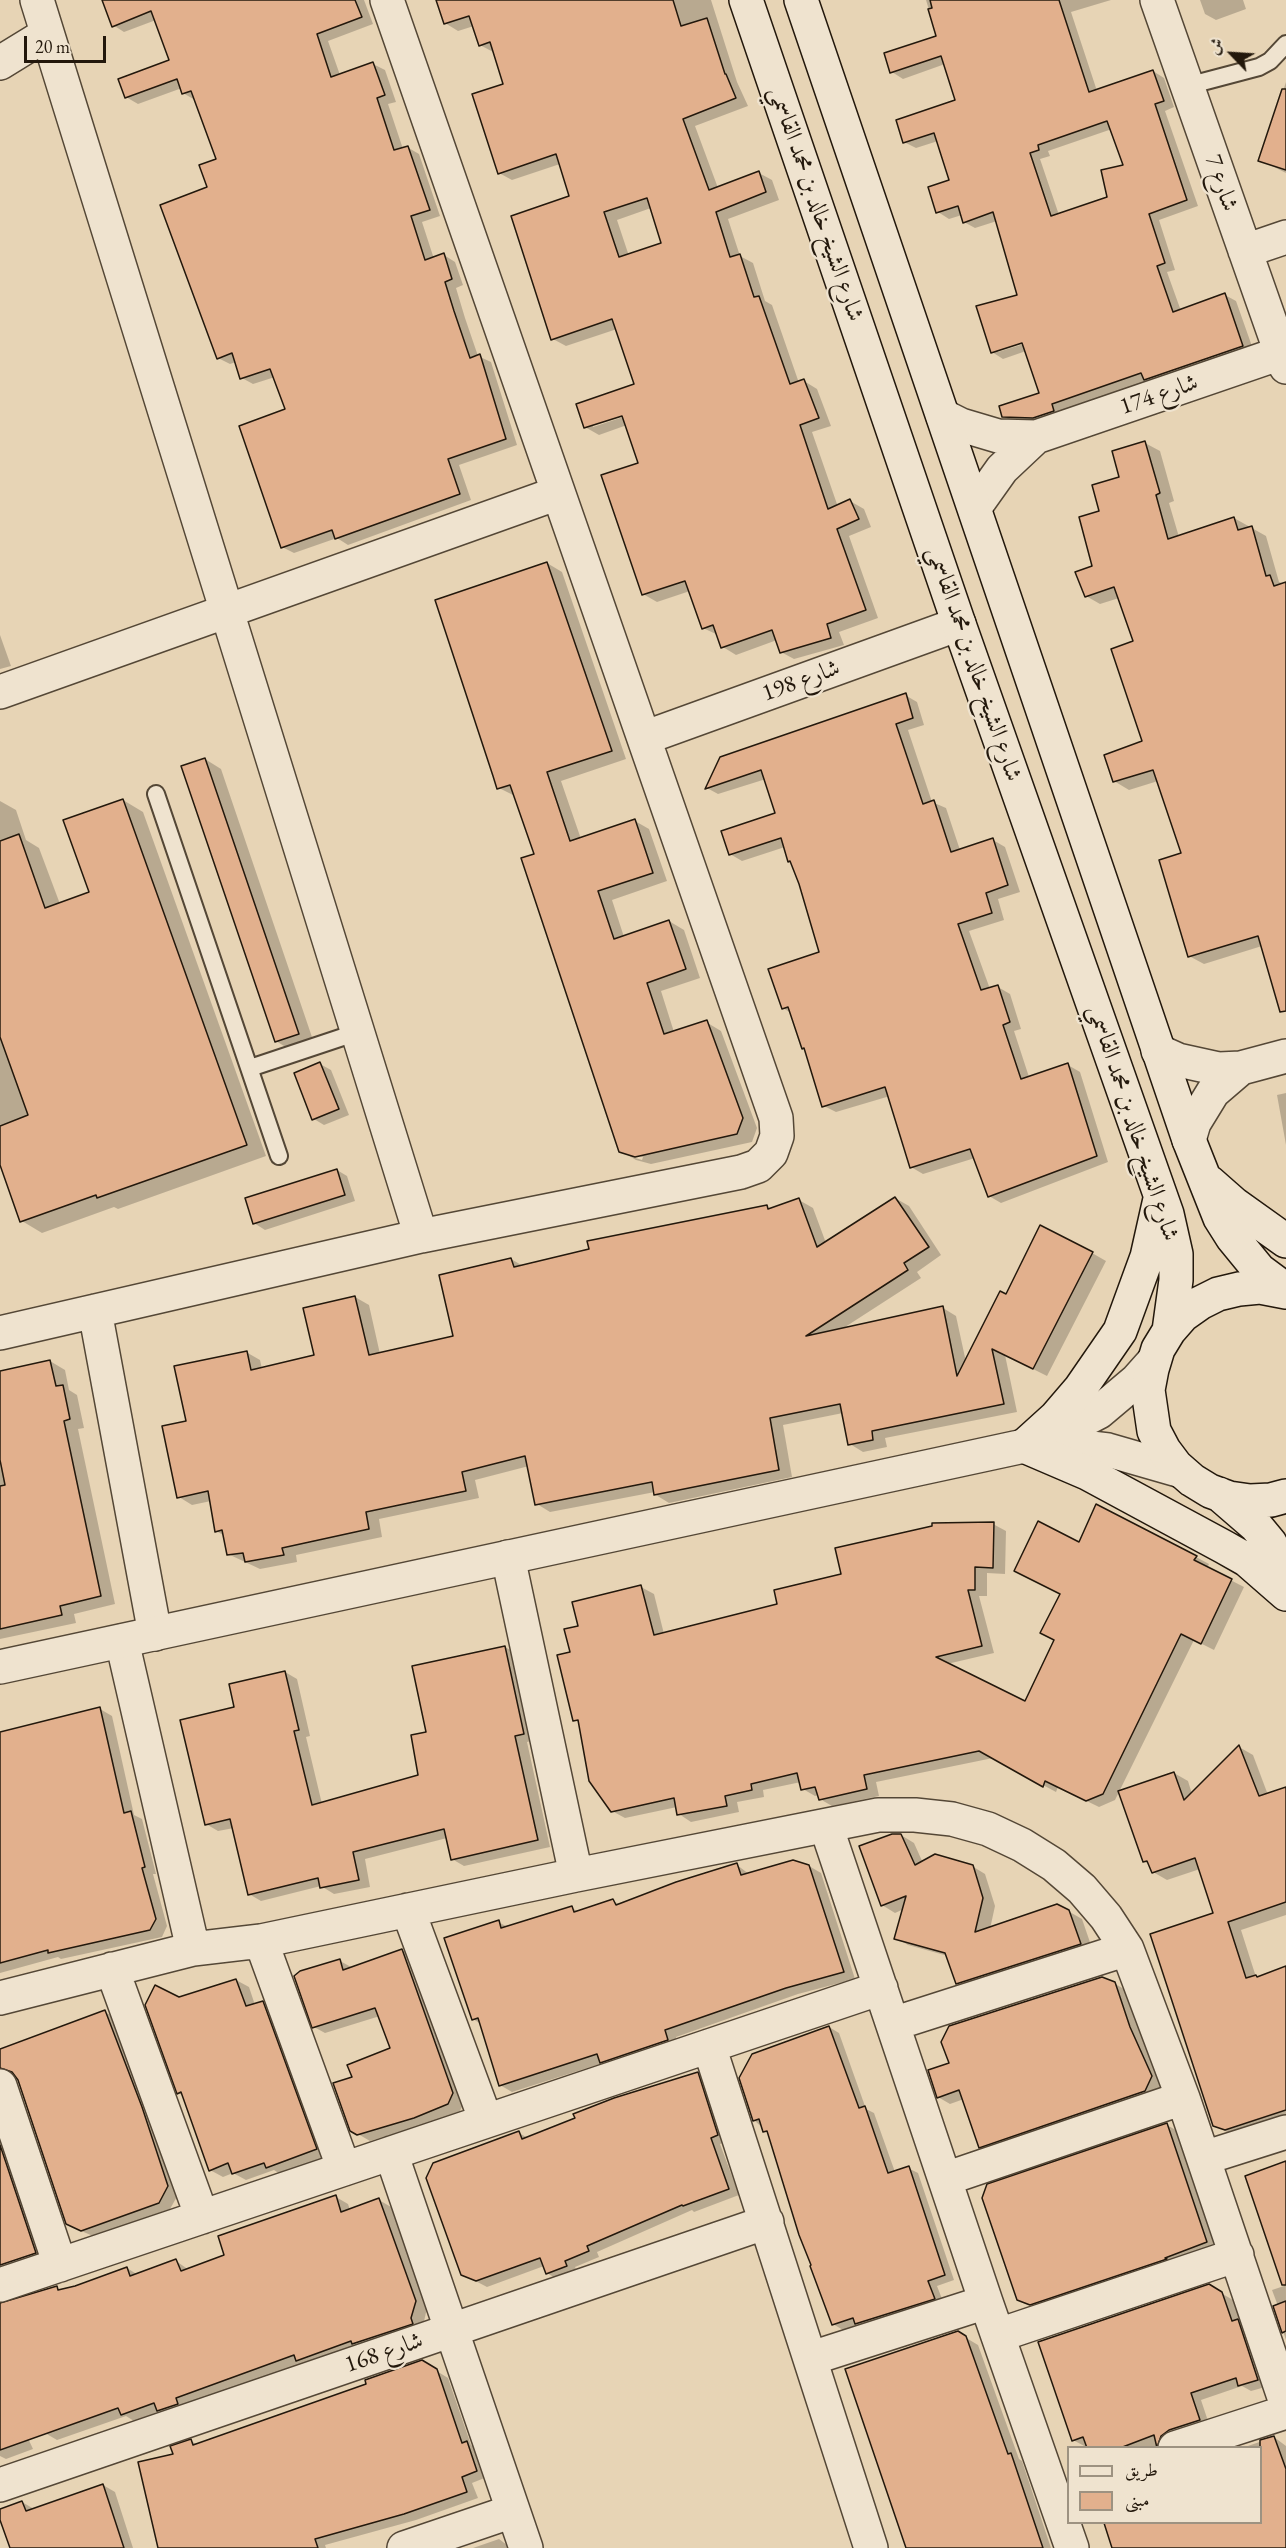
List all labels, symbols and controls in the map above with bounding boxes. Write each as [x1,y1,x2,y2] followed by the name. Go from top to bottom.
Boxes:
[27,24,110,62] scale bar
[1202,24,1262,84] north arrow
[35,35,70,58] text: 20 m
[1202,35,1228,58] text: ش
[762,83,870,325] street label: شارع الشيخ خالد بن محمد القاسمي
[1198,151,1244,215] street label: شارع 7
[1116,368,1202,422] street label: شارع 174
[920,543,1028,785] street label: شارع الشيخ خالد بن محمد القاسمي
[758,654,844,708] street label: شارع 198
[1081,1001,1185,1245] street label: شارع الشيخ خالد بن محمد القاسمي
[341,2326,427,2380] street label: شارع 168
[1067,2446,1262,2524] legend
[1125,2458,1158,2481] text: طريق
[1125,2488,1150,2511] text: مبنى

